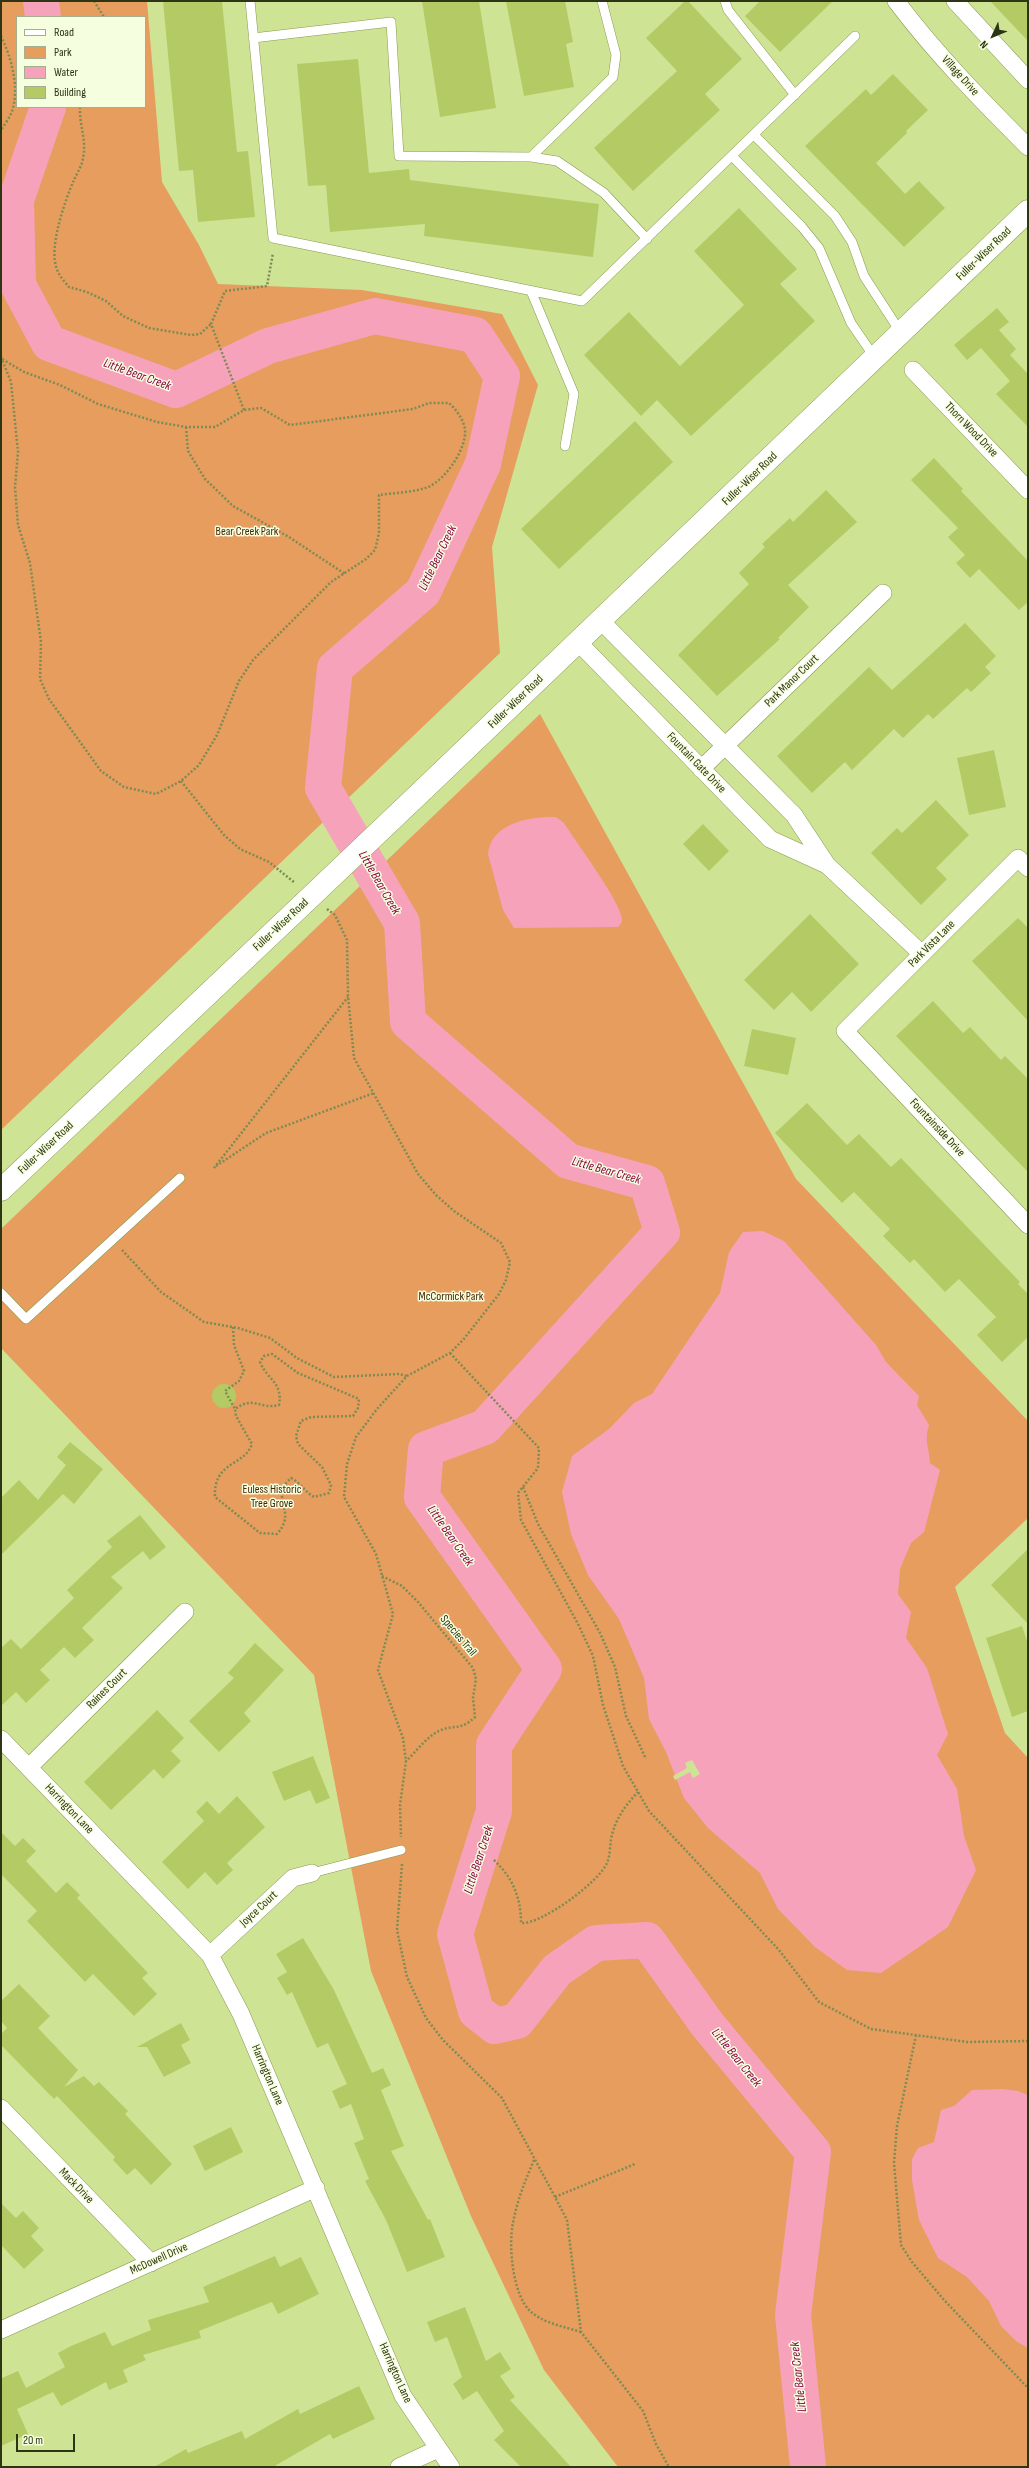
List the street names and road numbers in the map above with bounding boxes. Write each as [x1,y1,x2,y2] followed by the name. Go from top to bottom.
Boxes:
[938,53,982,99] street label: Village Drive
[954,224,1014,284] street label: Fuller-Wiser Road
[941,400,1001,460] street label: Thorn Wood Drive
[720,449,780,509] street label: Fuller-Wiser Road
[762,652,822,710] street label: Park Manor Court
[486,672,546,732] street label: Fuller-Wiser Road
[663,730,729,796] street label: Fountain Gate Drive
[250,896,312,954] street label: Fuller-Wiser Road
[906,918,958,970] street label: Park Vista Lane
[906,1096,968,1160] street label: Fountainside Drive
[15,1119,77,1177] street label: Fuller-Wiser Road
[437,1612,479,1660] street label: Species Trail
[84,1666,130,1712] street label: Raines Court
[41,1781,97,1837] street label: Harrington Lane
[237,1888,281,1930] street label: Joyce Court
[248,2043,286,2107] street label: Harrington Lane
[56,2165,96,2207] street label: Mack Drive
[128,2240,190,2278] street label: McDowell Drive
[375,2341,415,2405] street label: Harrington Lane

